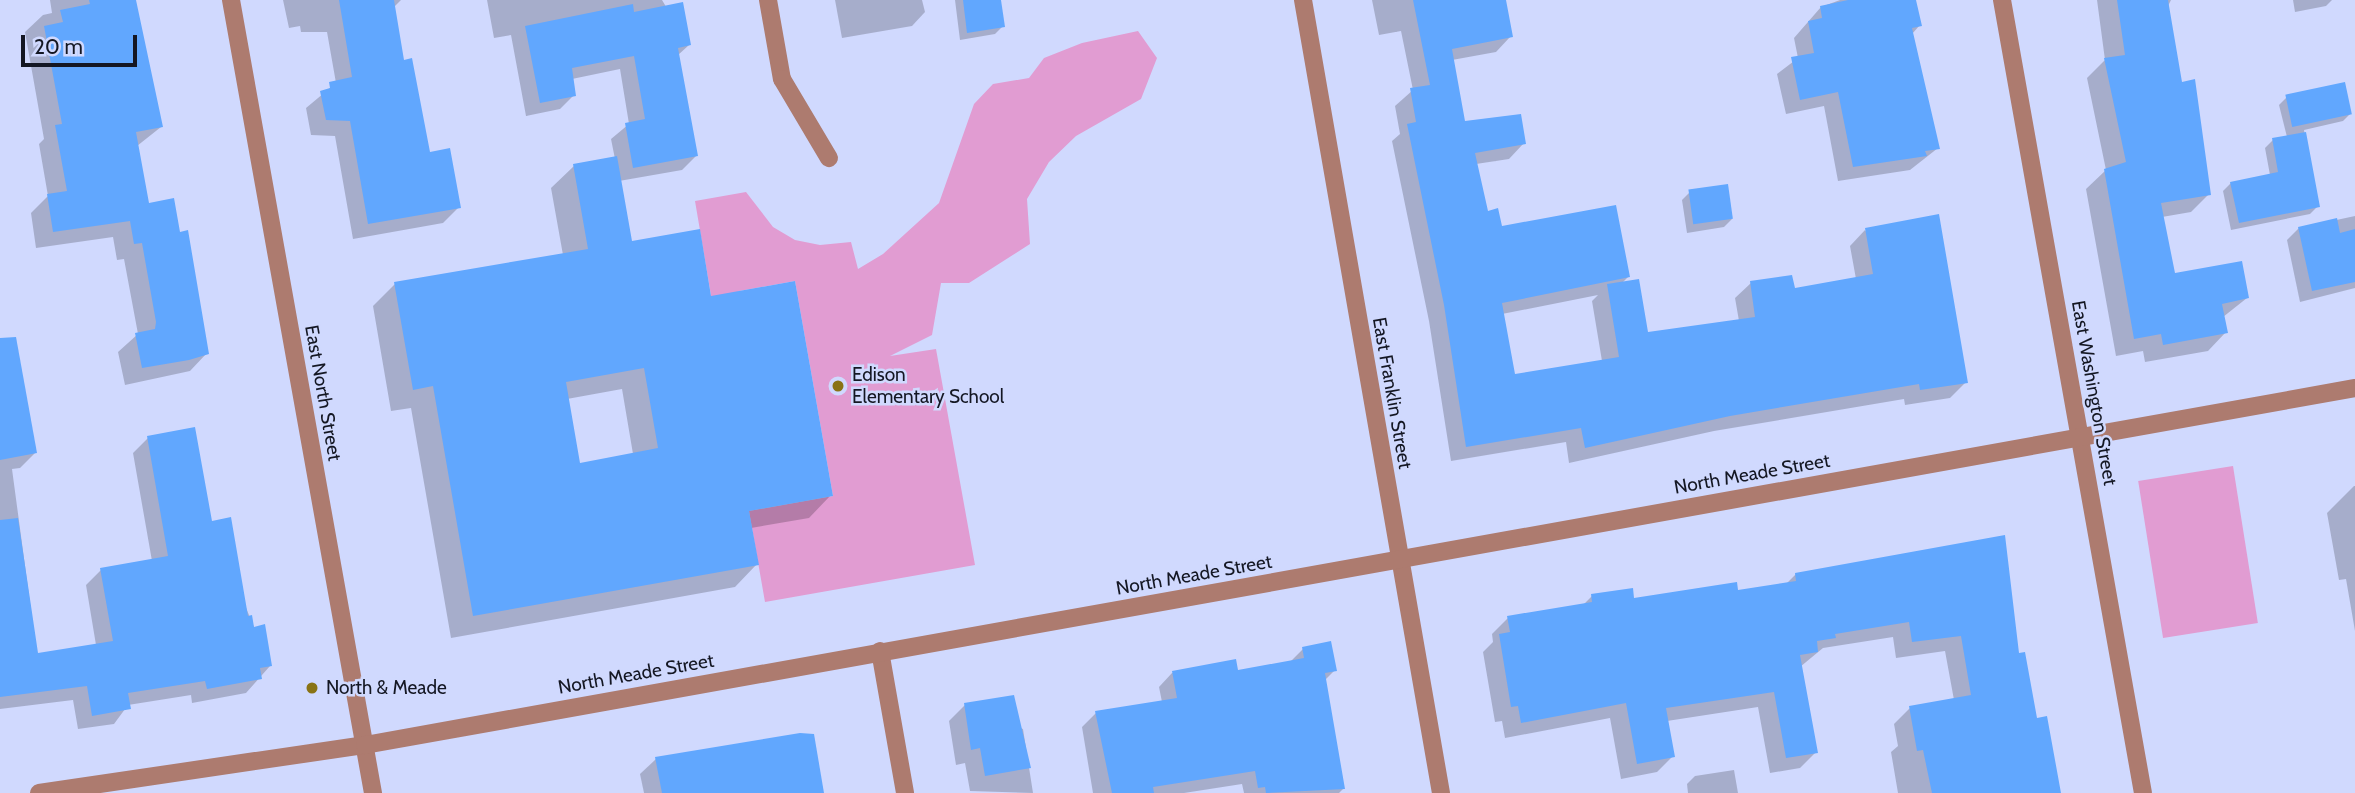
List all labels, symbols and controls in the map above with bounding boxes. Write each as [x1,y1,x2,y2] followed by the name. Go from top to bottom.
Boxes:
[24,21,140,65] scale bar
[34,34,83,59] text: 20 m
[2067,299,2121,487] street label: East Washington Street
[1367,315,1417,471] street label: East Franklin Street
[300,323,346,463] street label: East North Street
[852,364,1004,408] place label: Edison Elementary School
[830,378,846,394] marker: Edison Elementary School
[1672,449,1832,499] street label: North Meade Street
[1114,550,1274,600] street label: North Meade Street
[556,649,716,699] street label: North Meade Street
[326,677,447,699] place label: North & Meade
[304,680,320,696] marker: North & Meade

